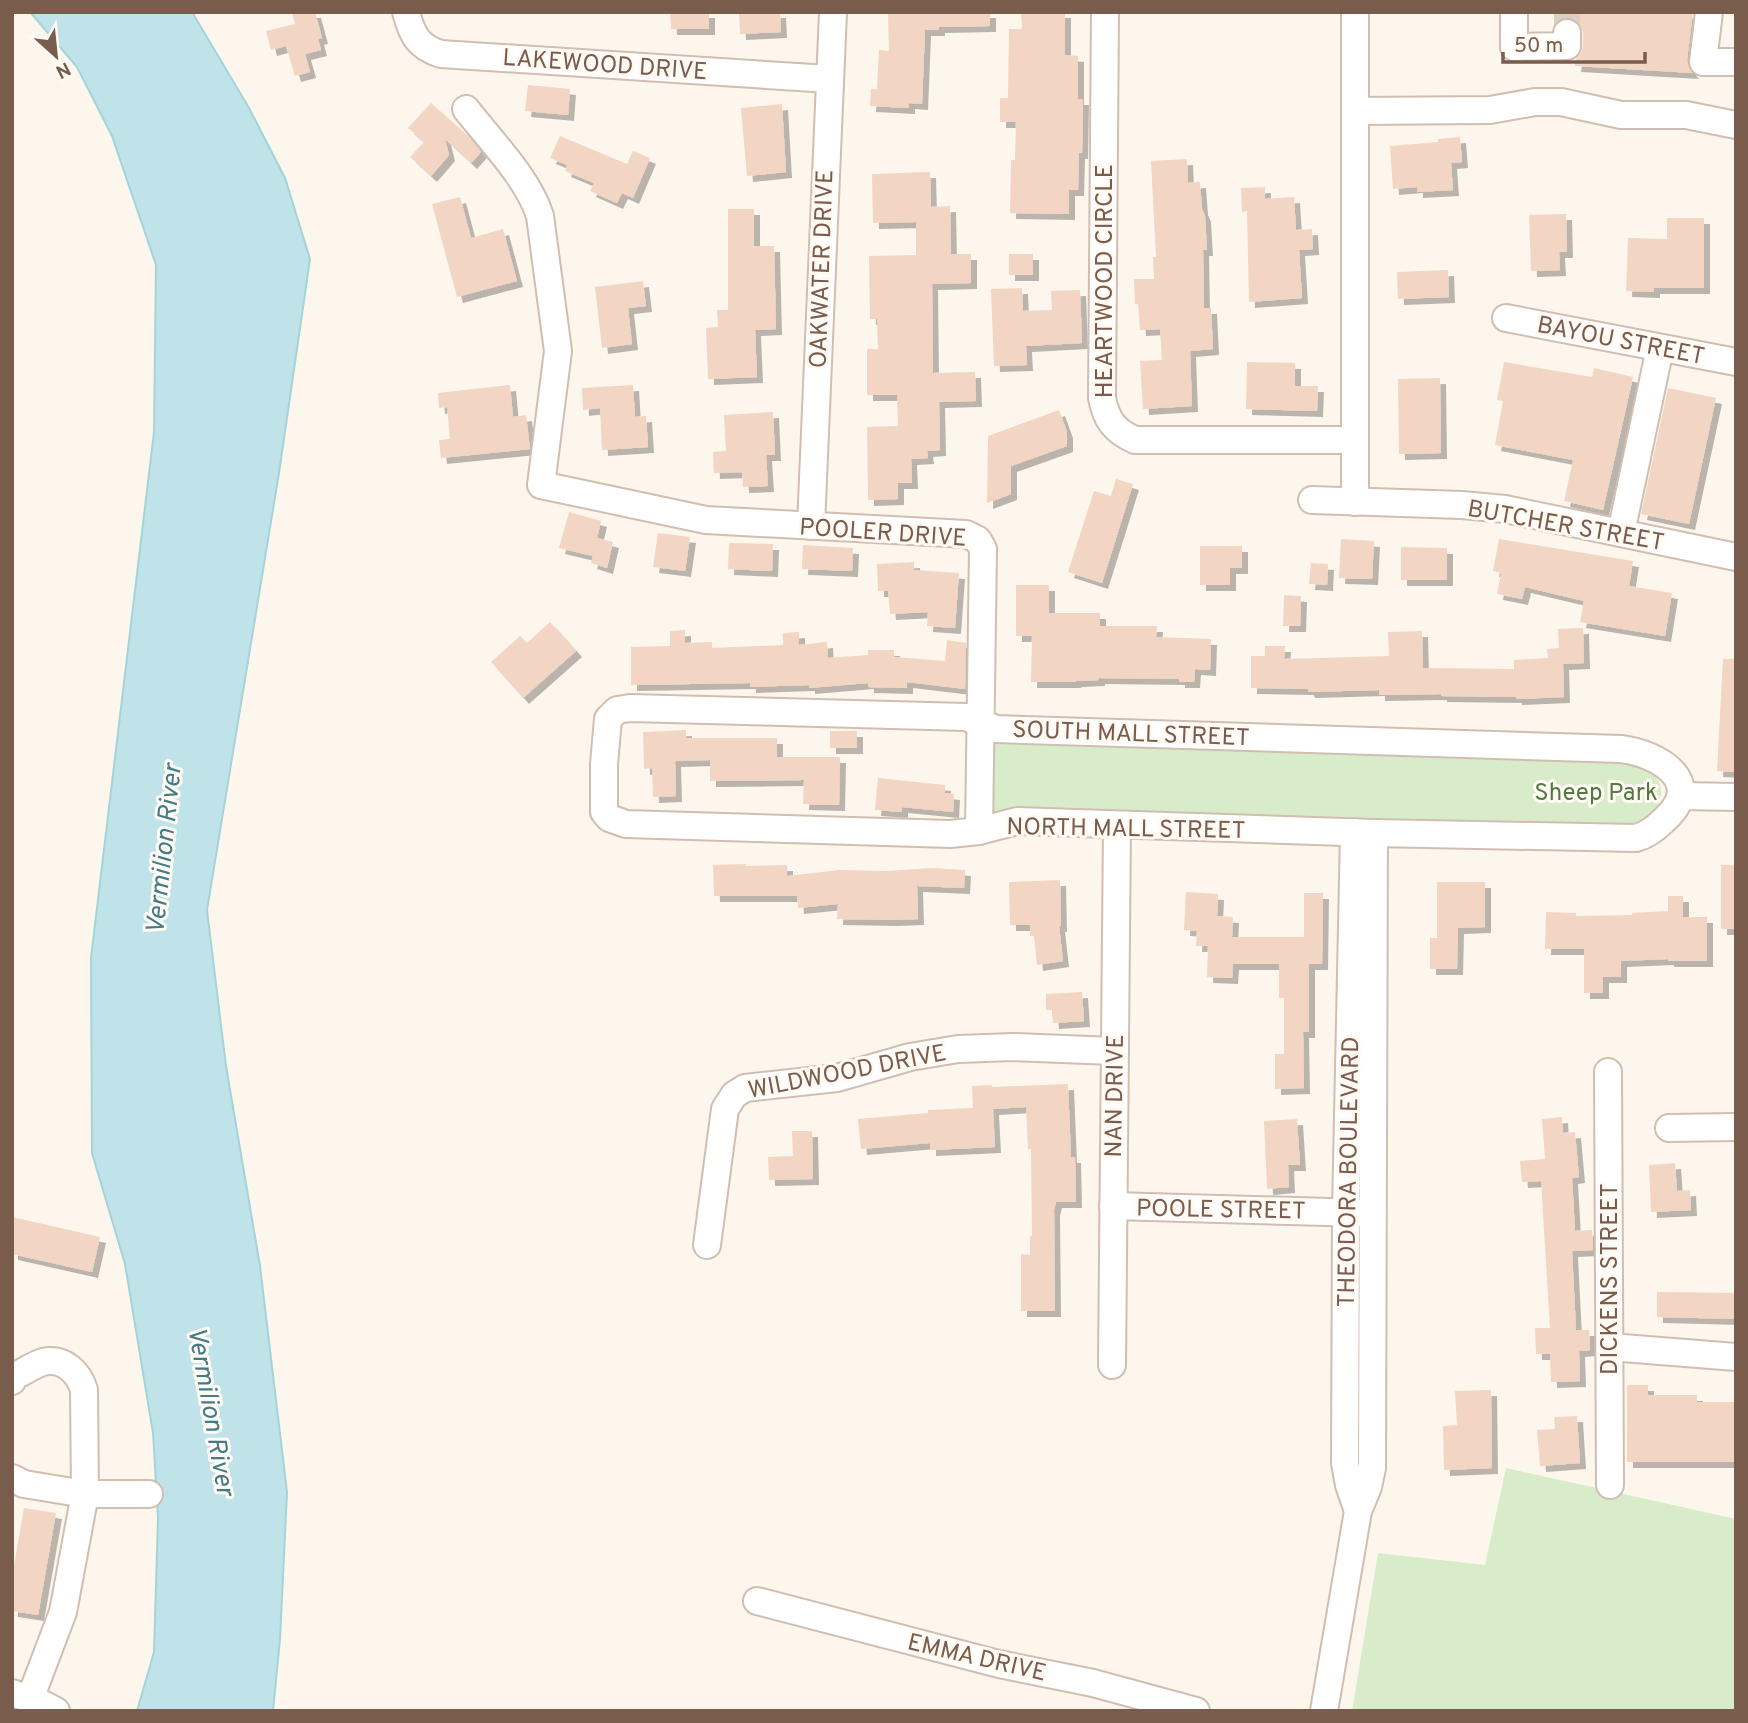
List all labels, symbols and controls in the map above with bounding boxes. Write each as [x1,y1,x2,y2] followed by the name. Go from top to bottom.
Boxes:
[21,21,91,91] north arrow
[1503,21,1645,65] scale bar
[1514,33,1563,60] text: 50 m
[501,44,708,88] street label: LAKEWOOD DRIVE
[51,56,74,83] text: N
[1091,164,1121,398] street label: HEARTWOOD CIRCLE
[805,169,841,369] street label: OAKWATER DRIVE
[1534,311,1707,373] street label: BAYOU STREET
[1465,495,1666,559] street label: BUTCHER STREET
[798,513,968,555] street label: POOLER DRIVE
[1012,716,1250,754] street label: SOUTH MALL STREET
[140,760,191,936] water label: Vermilion River
[1534,779,1658,809] park label: Sheep Park
[1006,813,1246,847] street label: NORTH MALL STREET
[1100,1034,1132,1158] street label: NAN DRIVE
[1333,1036,1367,1308] street label: THEODORA BOULEVARD
[746,1039,949,1107] street label: WILDWOOD DRIVE
[1596,1183,1626,1375] street label: DICKENS STREET
[1136,1195,1306,1227] street label: POOLE STREET
[178,1324,241,1501] water label: Vermilion River
[904,1628,1049,1690] street label: EMMA DRIVE

